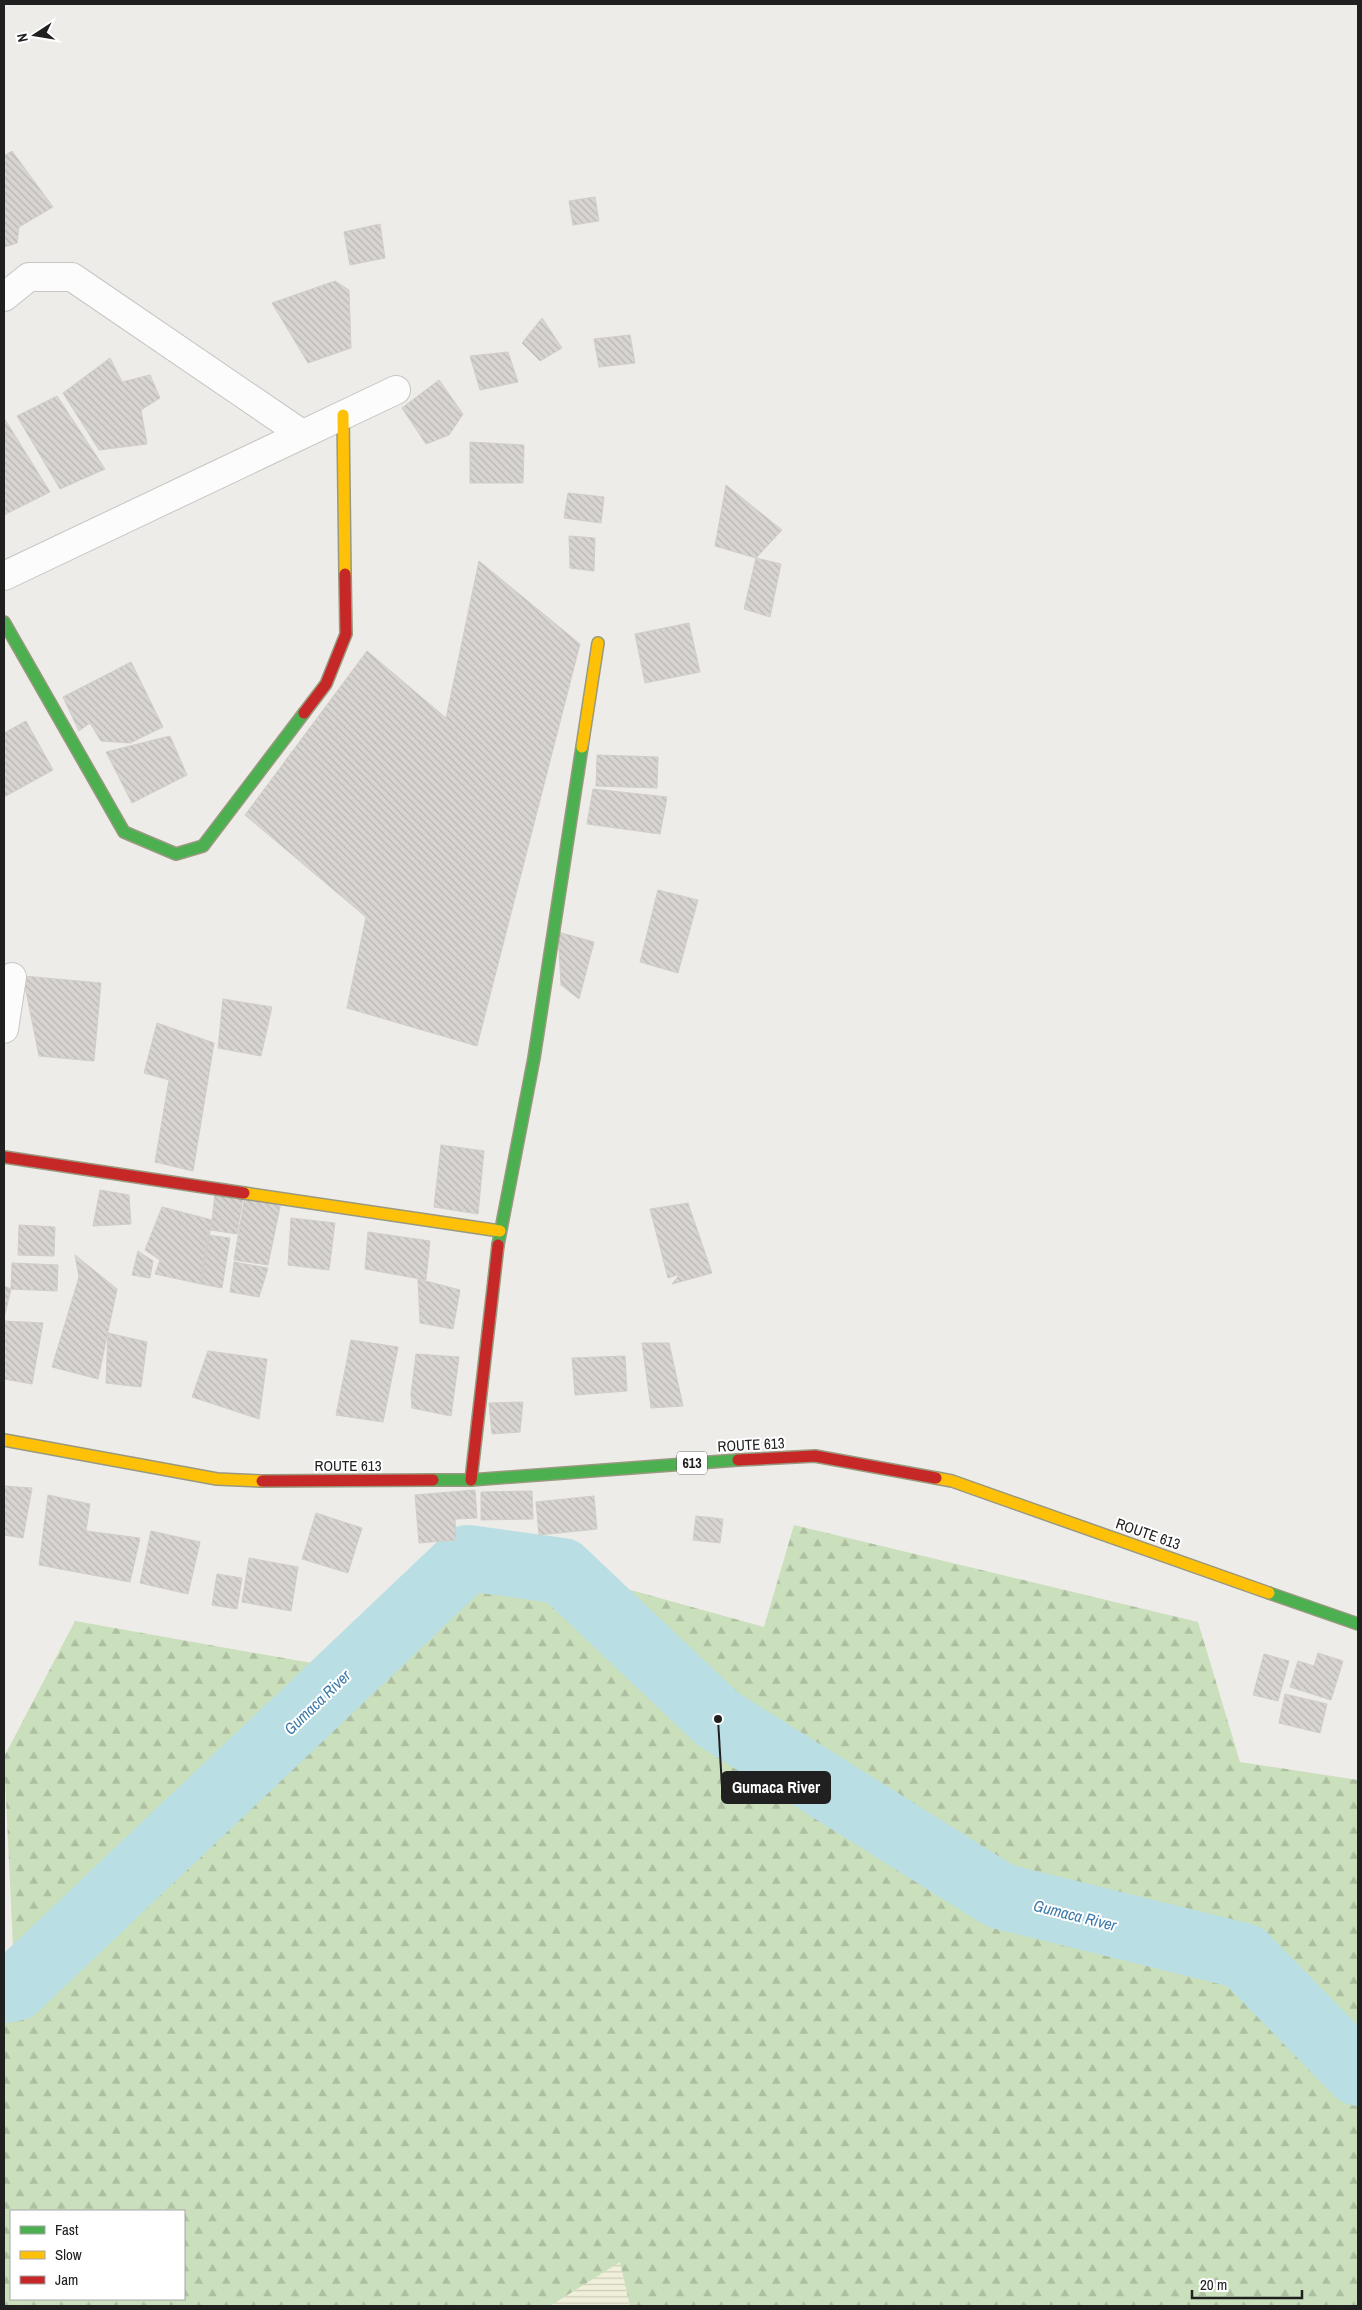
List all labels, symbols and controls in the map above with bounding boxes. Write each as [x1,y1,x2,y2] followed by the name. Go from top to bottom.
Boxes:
[10,10,60,60] north arrow
[13,32,32,44] text: N
[717,1432,785,1457] street label: ROUTE 613
[677,1452,707,1475] road number: 613
[315,1455,382,1476] street label: ROUTE 613
[1113,1513,1183,1554] street label: ROUTE 613
[279,1664,356,1739] water label: Gumaca River
[722,1772,830,1803] callout: Gumaca River
[732,1776,821,1798] text: Gumaca River
[1031,1894,1119,1936] water label: Gumaca River
[10,2210,185,2300] legend
[55,2219,79,2240] text: Fast
[55,2244,82,2265] text: Slow
[1192,2268,1302,2300] scale bar
[55,2269,78,2290] text: Jam
[1200,2274,1227,2295] text: 20 m

